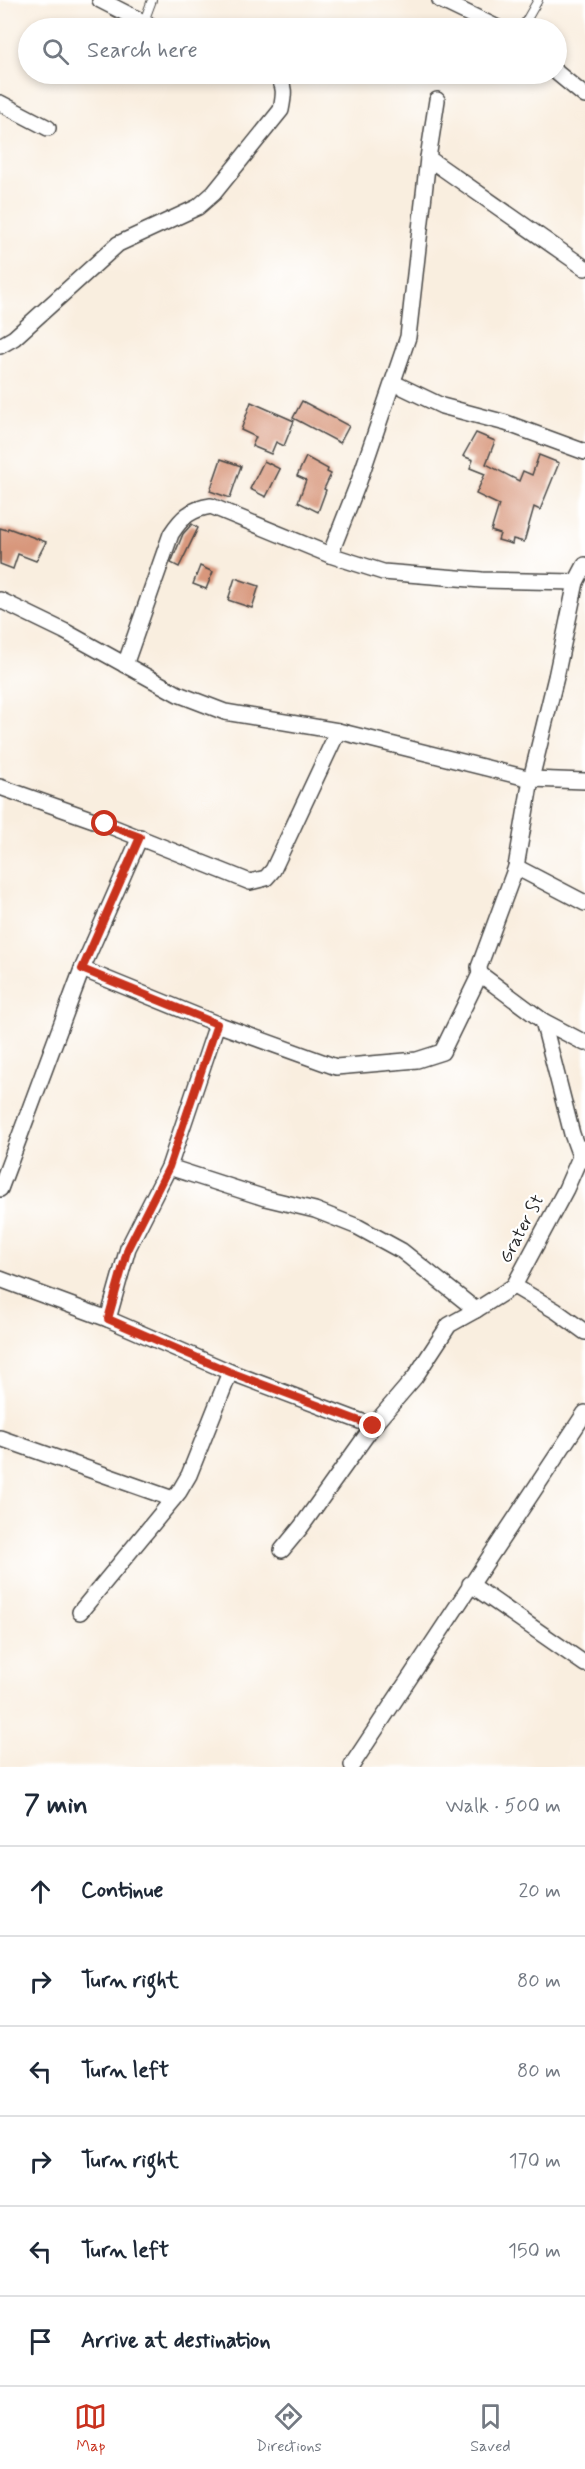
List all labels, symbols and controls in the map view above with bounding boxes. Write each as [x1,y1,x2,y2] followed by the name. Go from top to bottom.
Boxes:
[18,18,567,84] search box
[39,35,72,68] icon: search
[87,37,198,65] text: Search here
[91,810,117,836] route start
[494,1190,550,1268] street label: Grater St
[359,1412,385,1438] route end
[24,1789,88,1823] text: 7 min
[446,1793,561,1820] text: Walk · 500 m
[24,1875,57,1908] icon: ahead
[81,1877,163,1905] text: Continue
[518,1878,561,1905] text: 20 m
[24,1965,57,1998] icon: right
[81,1967,179,1995] text: Turn right
[517,1968,561,1995] text: 80 m
[24,2055,57,2088] icon: left
[81,2057,169,2085] text: Turn left
[517,2058,561,2085] text: 80 m
[24,2145,57,2178] icon: right
[81,2147,179,2175] text: Turn right
[509,2148,561,2175] text: 170 m
[24,2235,57,2268] icon: left
[81,2237,169,2265] text: Turn left
[508,2238,561,2265] text: 150 m
[24,2325,57,2358] icon: arrive
[81,2327,271,2355] text: Arrive at destination
[74,2400,107,2457] tab: Map
[256,2400,322,2457] tab: Directions
[470,2400,511,2457] tab: Saved

